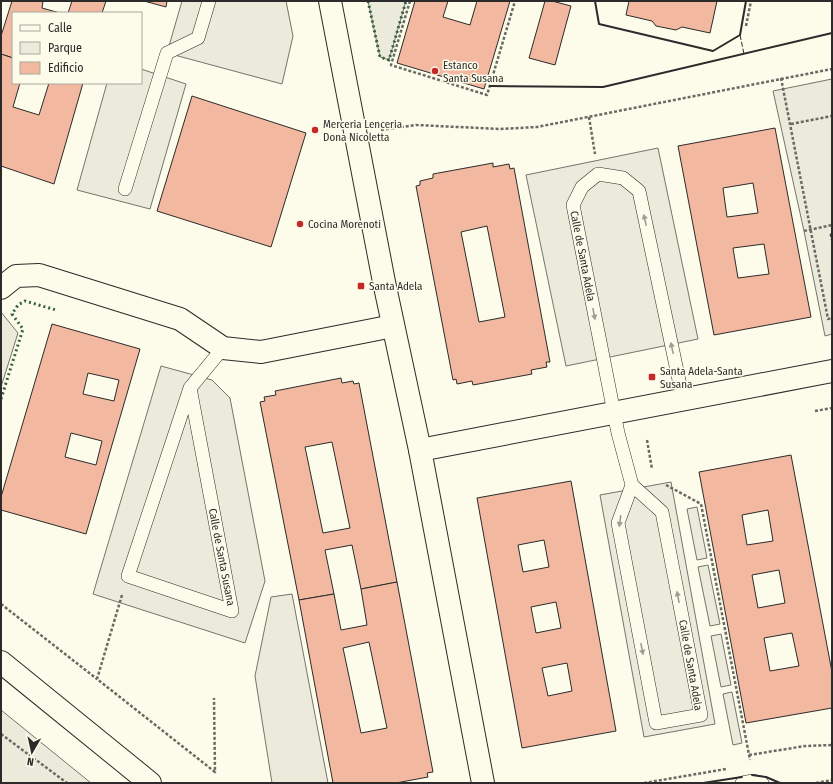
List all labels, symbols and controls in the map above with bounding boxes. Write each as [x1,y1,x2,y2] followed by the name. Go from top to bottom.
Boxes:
[12,12,142,84] legend
[48,21,72,35] text: Calle
[48,41,82,55] text: Parque
[443,59,504,85] place label: Estanco Santa Susana
[48,61,84,75] text: Edificio
[430,66,440,76] marker: Estanco Santa Susana
[323,118,402,144] place label: Merceria Lenceria Dona Nicoletta
[310,125,320,135] marker: Merceria Lenceria Dona Nicoletta
[567,210,598,302] street label: Calle de Santa Adela
[642,214,648,226] one-way arrow
[308,218,381,231] place label: Cocina Morenoti
[295,219,305,229] marker: Cocina Morenoti
[369,280,423,293] place label: Santa Adela
[356,281,366,291] marker: Santa Adela
[591,308,597,320] one-way arrow
[669,341,675,354] one-way arrow
[660,365,743,391] place label: Santa Adela-Santa Susana
[647,372,657,382] marker: Santa Adela-Santa Susana
[206,507,237,607] street label: Calle de Santa Susana
[617,515,623,528] one-way arrow
[675,591,681,603] one-way arrow
[676,619,705,711] street label: Calle de Santa Adela
[639,643,645,655] one-way arrow
[12,732,52,772] north arrow
[26,754,35,768] text: N

